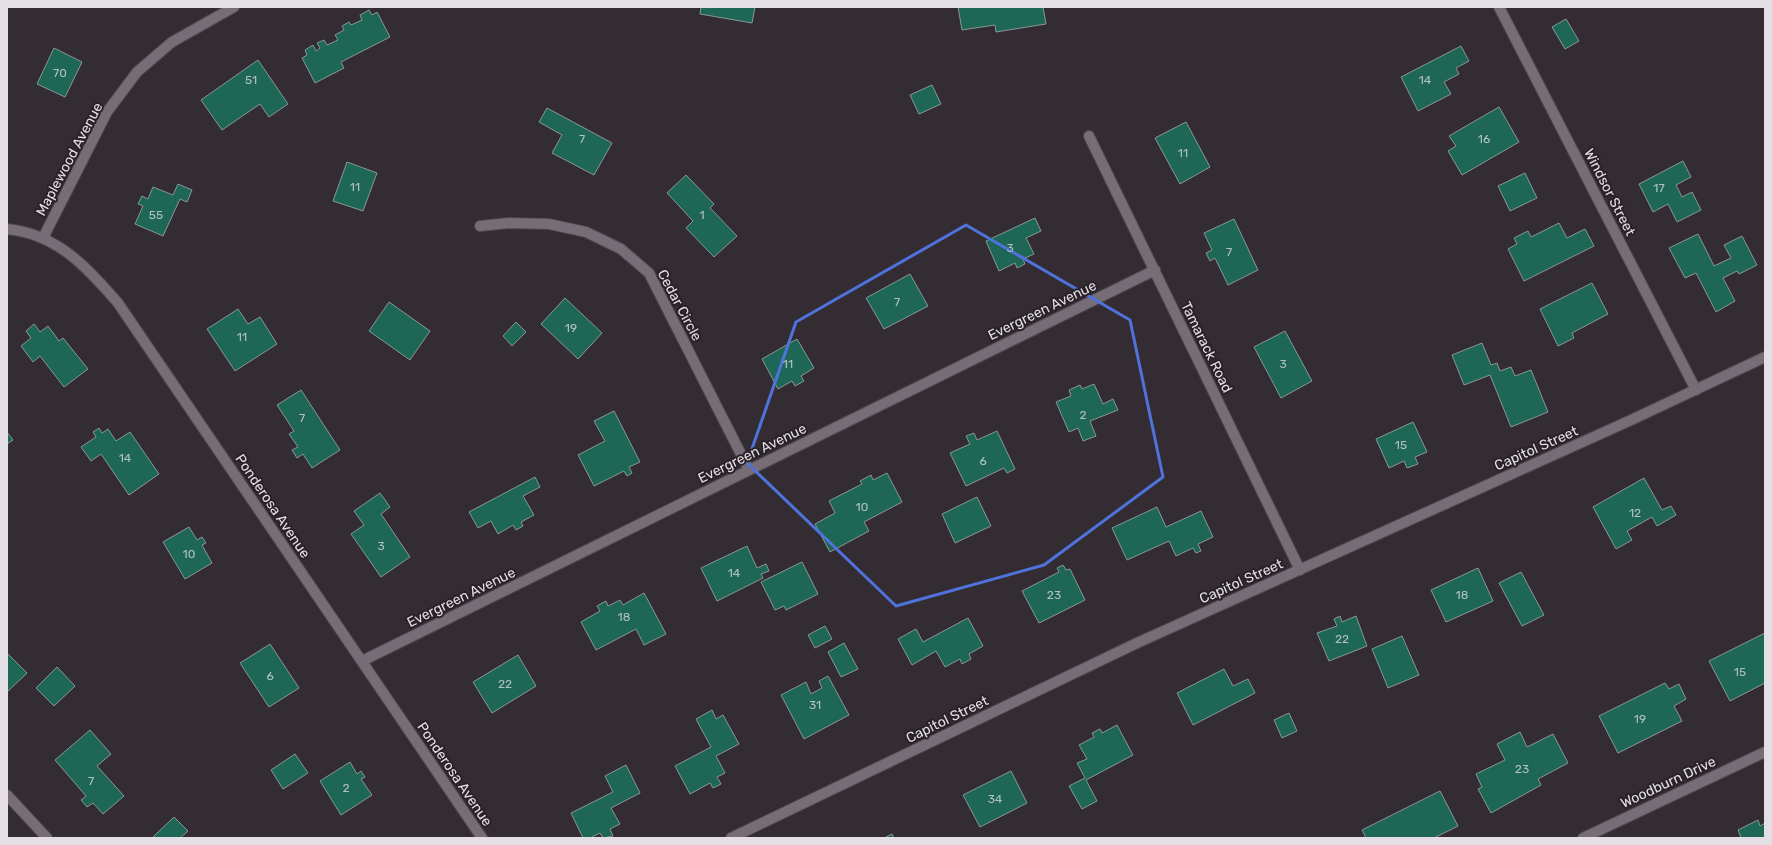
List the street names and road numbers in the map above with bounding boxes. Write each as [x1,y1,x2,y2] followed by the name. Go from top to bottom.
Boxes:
[32,100,107,219] street label: Maplewood Avenue
[1580,146,1639,239] street label: Windsor Street
[654,267,706,344] street label: Cedar Circle
[985,277,1099,344] street label: Evergreen Avenue
[1177,299,1236,395] street label: Tamarack Road
[695,420,809,487] street label: Evergreen Avenue
[1492,422,1581,474] street label: Capitol Street
[231,451,314,562] street label: Ponderosa Avenue
[1197,555,1286,607] street label: Capitol Street
[404,564,518,631] street label: Evergreen Avenue
[903,692,992,747] street label: Capitol Street
[413,719,496,830] street label: Ponderosa Avenue
[1618,753,1719,812] street label: Woodburn Drive

